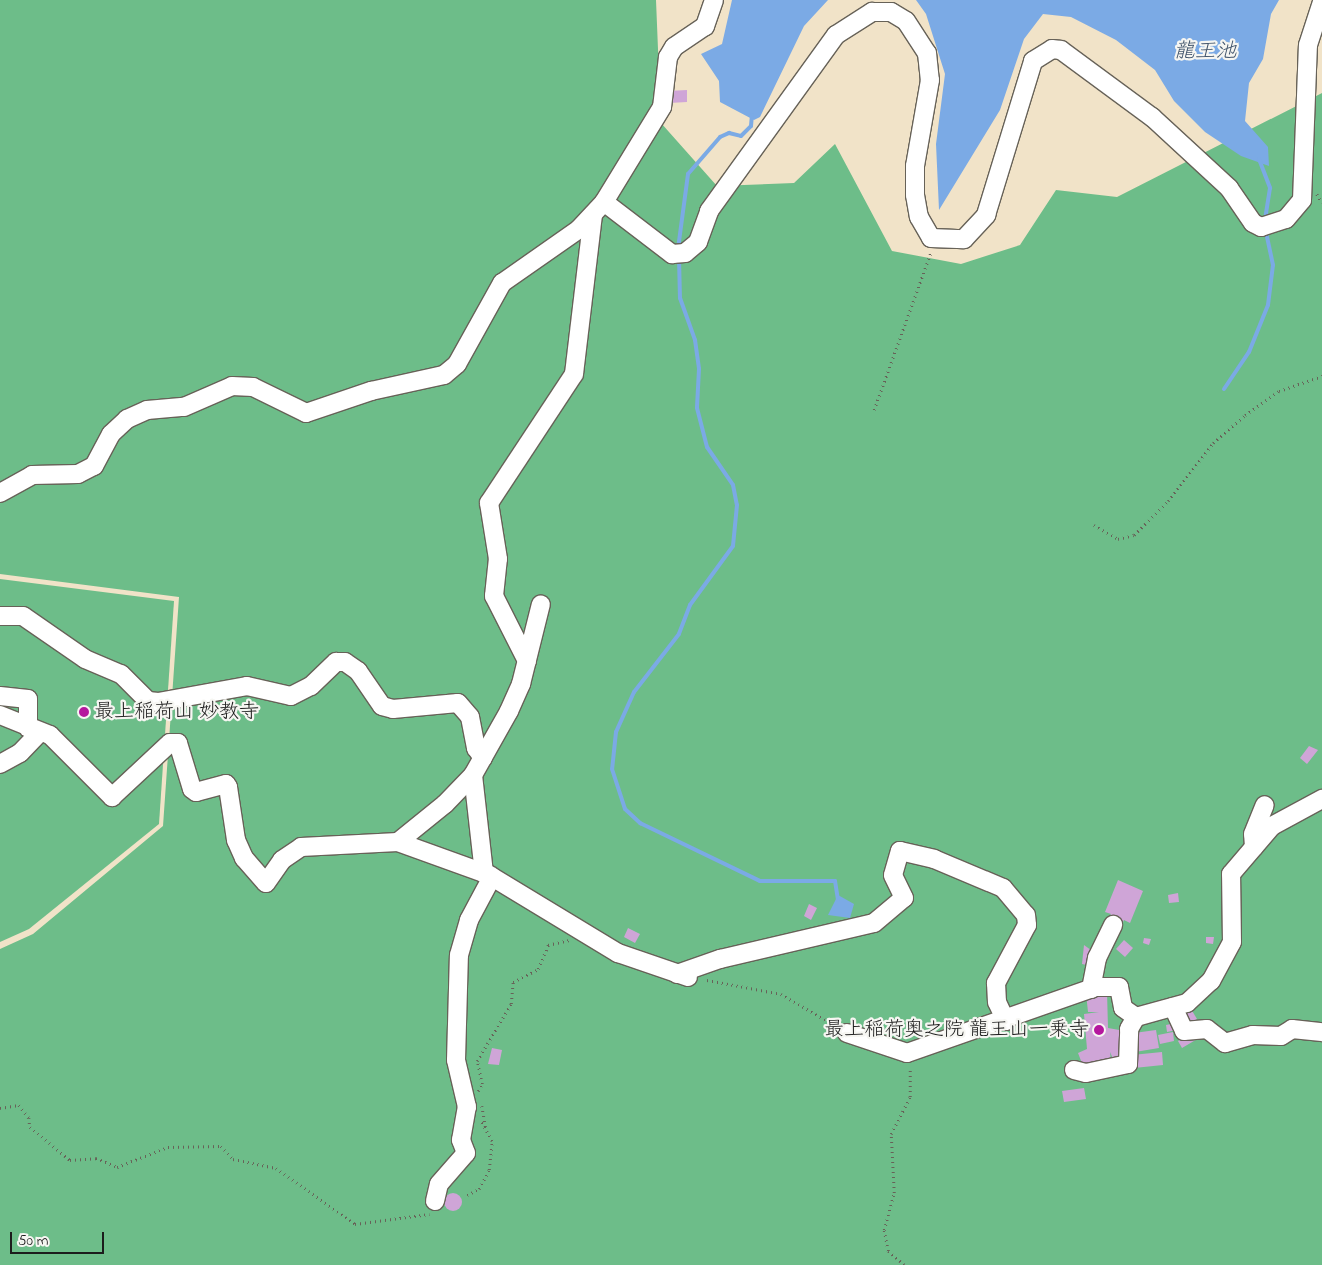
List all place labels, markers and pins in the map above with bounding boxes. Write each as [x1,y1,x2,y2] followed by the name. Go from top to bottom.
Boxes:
[94,700,259,724] place label: 最上稲荷山 妙教寺
[78,706,90,718] marker: 最上稲荷山 妙教寺
[824,1018,1089,1042] place label: 最上稲荷奥之院 龍王山一乗寺
[1093,1024,1105,1036] marker: 最上稲荷奥之院 龍王山一乗寺

